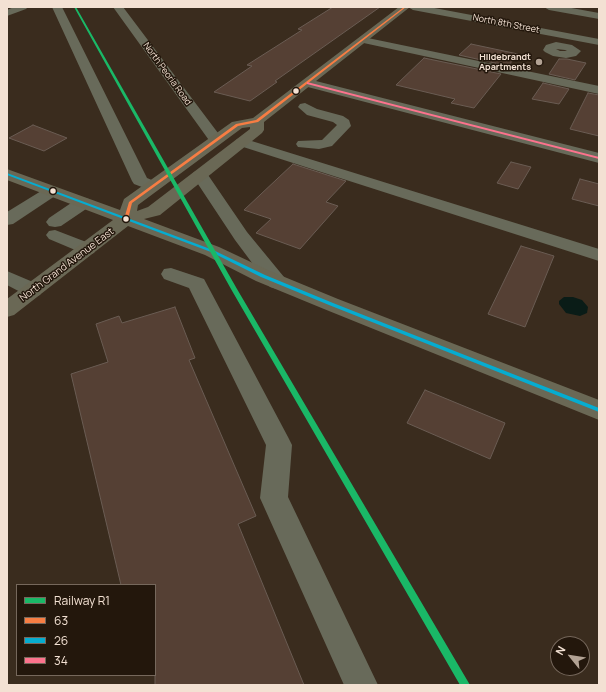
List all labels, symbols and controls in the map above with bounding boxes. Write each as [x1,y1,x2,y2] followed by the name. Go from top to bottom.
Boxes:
[472,12,540,36] street label: North 8th Street
[141,41,193,107] street label: North Peoria Road
[479,52,531,73] place label: Hildebrandt Apartments
[534,57,544,67] marker: Hildebrandt Apartments
[291,86,301,96] unlabelled marker
[48,186,58,196] unlabelled marker
[121,214,131,224] unlabelled marker
[18,226,116,304] street label: North Grand Avenue East
[16,584,156,676] legend
[54,592,110,609] text: Railway R1
[54,612,68,629] text: 63
[54,632,68,649] text: 26
[550,636,590,676] north arrow
[552,643,569,657] text: N
[54,652,68,669] text: 34

